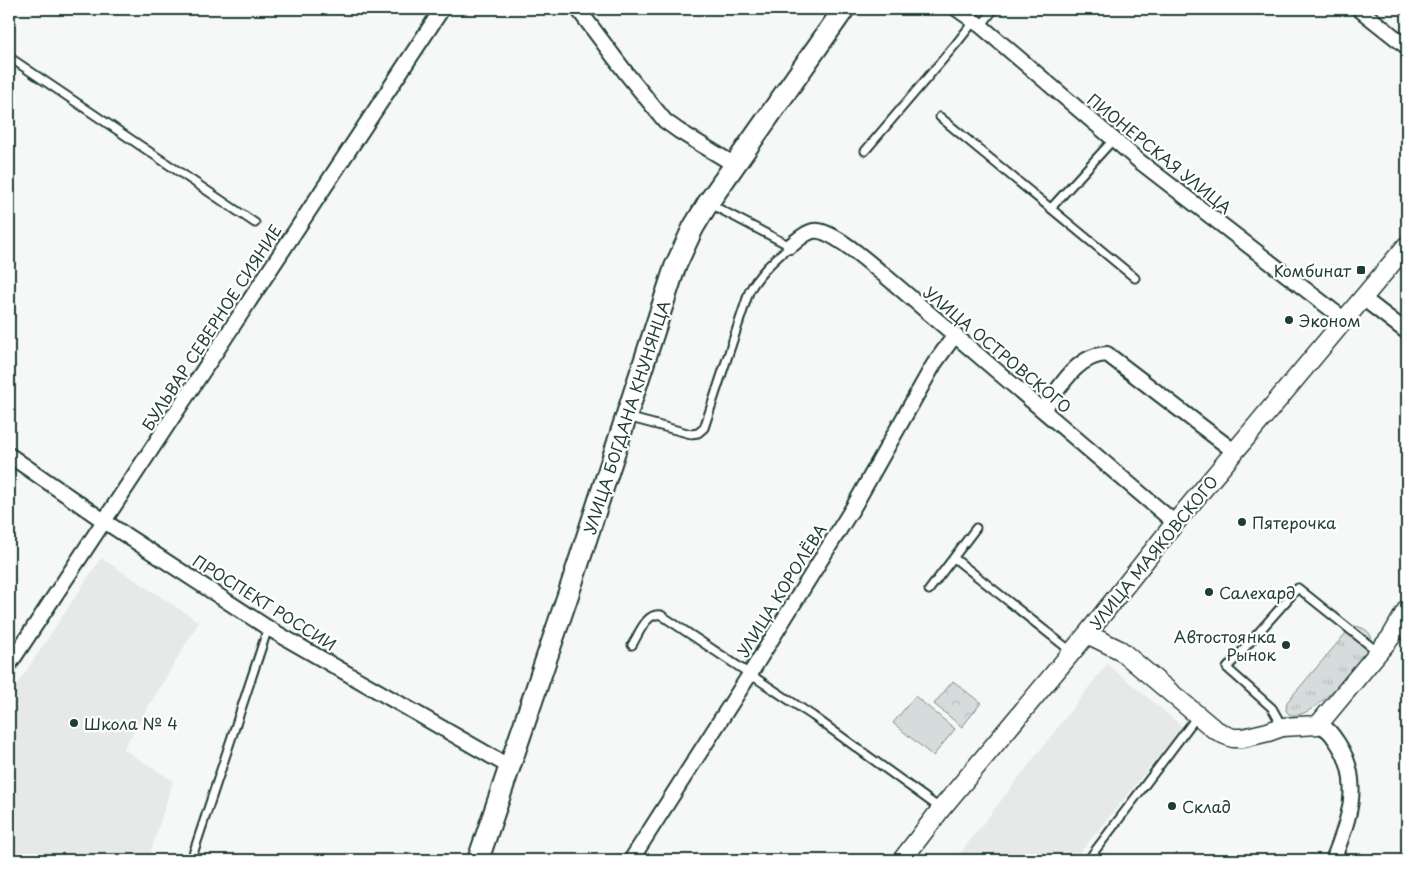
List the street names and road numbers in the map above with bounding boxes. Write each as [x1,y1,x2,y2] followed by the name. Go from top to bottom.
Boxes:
[1083,87,1237,219] street label: ПИОНЕРСКАЯ УЛИЦА
[135,219,287,435] street label: БУЛЬВАР СЕВЕРНОЕ СИЯНИЕ
[919,280,1077,418] street label: УЛИЦА ОСТРОВСКОГО
[577,297,675,537] street label: УЛИЦА БОГДАНА КНУНЯНЦА
[1083,470,1223,634] street label: УЛИЦА МАЯКОВСКОГО
[730,518,832,661] street label: УЛИЦА КОРОЛЁВА
[189,548,341,656] street label: ПРОСПЕКТ РОССИИ

